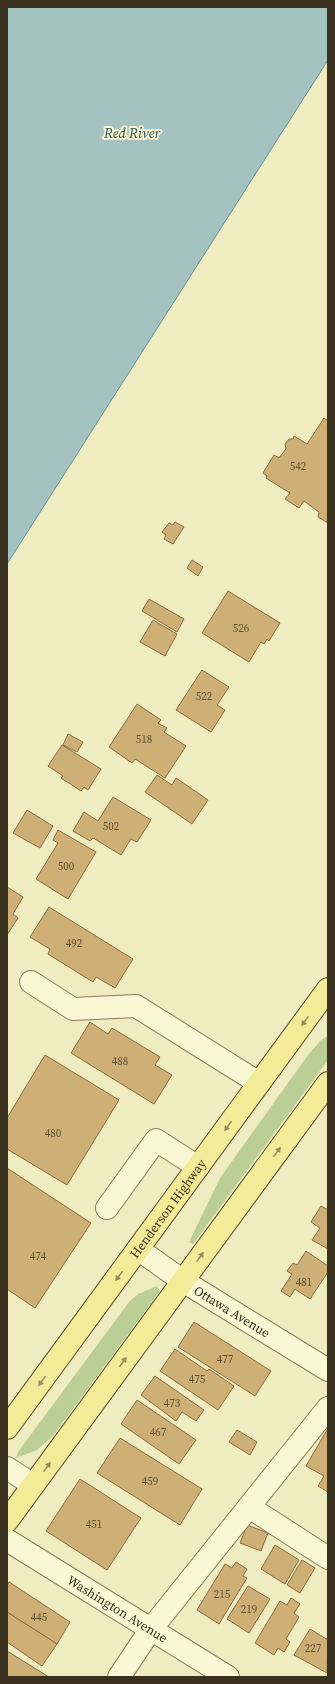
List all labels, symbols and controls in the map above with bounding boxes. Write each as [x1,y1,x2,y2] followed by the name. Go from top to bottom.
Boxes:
[103,123,160,143] water label: Red River
[290,459,307,474] house number: 542
[233,621,250,636] house number: 526
[196,689,213,704] house number: 522
[136,732,152,747] house number: 518
[103,819,120,834] house number: 502
[58,859,75,874] house number: 500
[66,936,83,951] house number: 492
[301,1015,309,1026] one-way arrow
[112,1054,128,1069] house number: 488
[224,1120,232,1131] one-way arrow
[45,1126,62,1141] house number: 480
[273,1147,281,1158] one-way arrow
[126,1156,210,1262] street label: Henderson Highway
[30,1249,47,1264] house number: 474
[196,1252,204,1263] one-way arrow
[115,1271,123,1281] one-way arrow
[296,1275,312,1290] house number: 481
[191,1282,273,1342] street label: Ottawa Avenue
[217,1352,234,1367] house number: 477
[119,1357,128,1368] one-way arrow
[189,1372,206,1387] house number: 475
[38,1375,46,1386] one-way arrow
[164,1396,181,1411] house number: 473
[150,1425,167,1440] house number: 467
[42,1462,50,1472] one-way arrow
[142,1474,158,1489] house number: 459
[86,1517,102,1532] house number: 451
[64,1571,171,1647] street label: Washington Avenue
[214,1587,231,1602] house number: 215
[241,1602,257,1617] house number: 219
[31,1610,48,1625] house number: 445
[305,1641,322,1656] house number: 227

